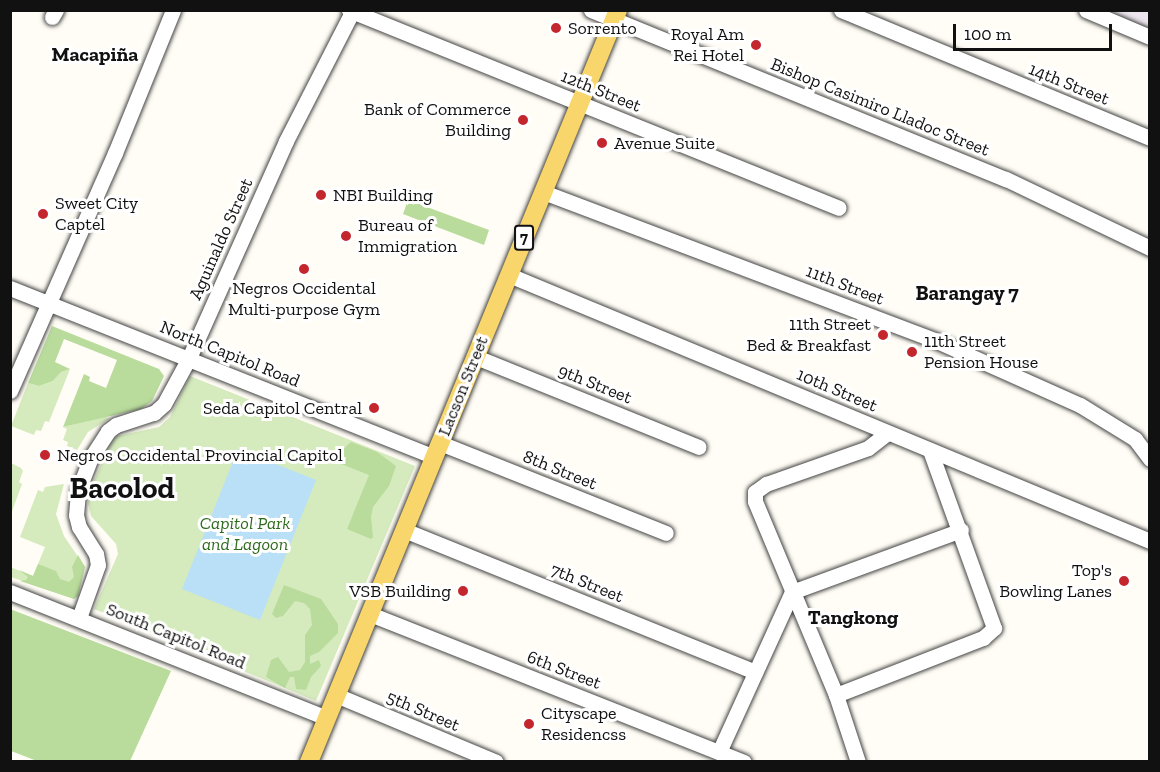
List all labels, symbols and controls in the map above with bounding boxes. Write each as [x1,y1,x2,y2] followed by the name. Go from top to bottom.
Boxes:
[956,12,1115,50] scale bar
[568,17,637,39] place label: Sorrento
[549,21,563,35] marker: Sorrento
[964,23,1011,45] text: 100 m
[670,24,744,66] place label: Royal Am Rei Hotel
[749,38,763,52] marker: Royal Am Rei Hotel
[52,42,138,66] district label: Macapiña
[767,53,993,161] street label: Bishop Casimiro Lladoc Street
[1026,58,1112,110] street label: 14th Street
[558,65,644,117] street label: 12th Street
[364,99,511,142] place label: Bank of Commerce Building
[516,113,530,127] marker: Bank of Commerce Building
[614,132,715,154] place label: Avenue Suite
[595,136,609,150] marker: Avenue Suite
[185,175,257,303] street label: Aguinaldo Street
[333,184,433,206] place label: NBI Building
[314,188,328,202] marker: NBI Building
[55,193,138,236] place label: Sweet City Captel
[36,207,50,221] marker: Sweet City Captel
[358,215,457,258] place label: Bureau of Immigration
[514,225,534,251] road number: 7
[339,229,353,243] marker: Bureau of Immigration
[803,260,887,310] street label: 11th Street
[297,262,311,276] marker: Negros Occidental Multi-purpose Gym
[228,278,380,320] place label: Negros Occidental Multi-purpose Gym
[915,280,1019,306] district label: Barangay 7
[747,314,871,356] place label: 11th Street Bed & Breakfast
[157,316,303,392] street label: North Capitol Road
[876,328,890,342] marker: 11th Street Bed & Breakfast
[924,331,1038,374] place label: 11th Street Pension House
[433,333,493,439] street label: Lacson Street
[905,345,919,359] marker: 11th Street Pension House
[555,359,635,409] street label: 9th Street
[793,363,881,417] street label: 10th Street
[203,397,362,419] place label: Seda Capitol Central
[367,401,381,415] marker: Seda Capitol Central
[57,444,343,466] place label: Negros Occidental Provincial Capitol
[520,445,600,495] street label: 8th Street
[38,448,52,462] marker: Negros Occidental Provincial Capitol
[70,470,174,506] district label: Bacolod
[200,513,290,556] park label: Capitol Park and Lagoon
[547,559,627,607] street label: 7th Street
[999,560,1112,602] place label: Top's Bowling Lanes
[1117,574,1131,588] marker: Top's Bowling Lanes
[349,580,451,602] place label: VSB Building
[456,584,470,598] marker: VSB Building
[103,598,249,674] street label: South Capitol Road
[808,605,898,629] district label: Tangkong
[524,646,604,694] street label: 6th Street
[383,686,463,736] street label: 5th Street
[541,703,626,746] place label: Cityscape Residencss
[522,717,536,731] marker: Cityscape Residencss

